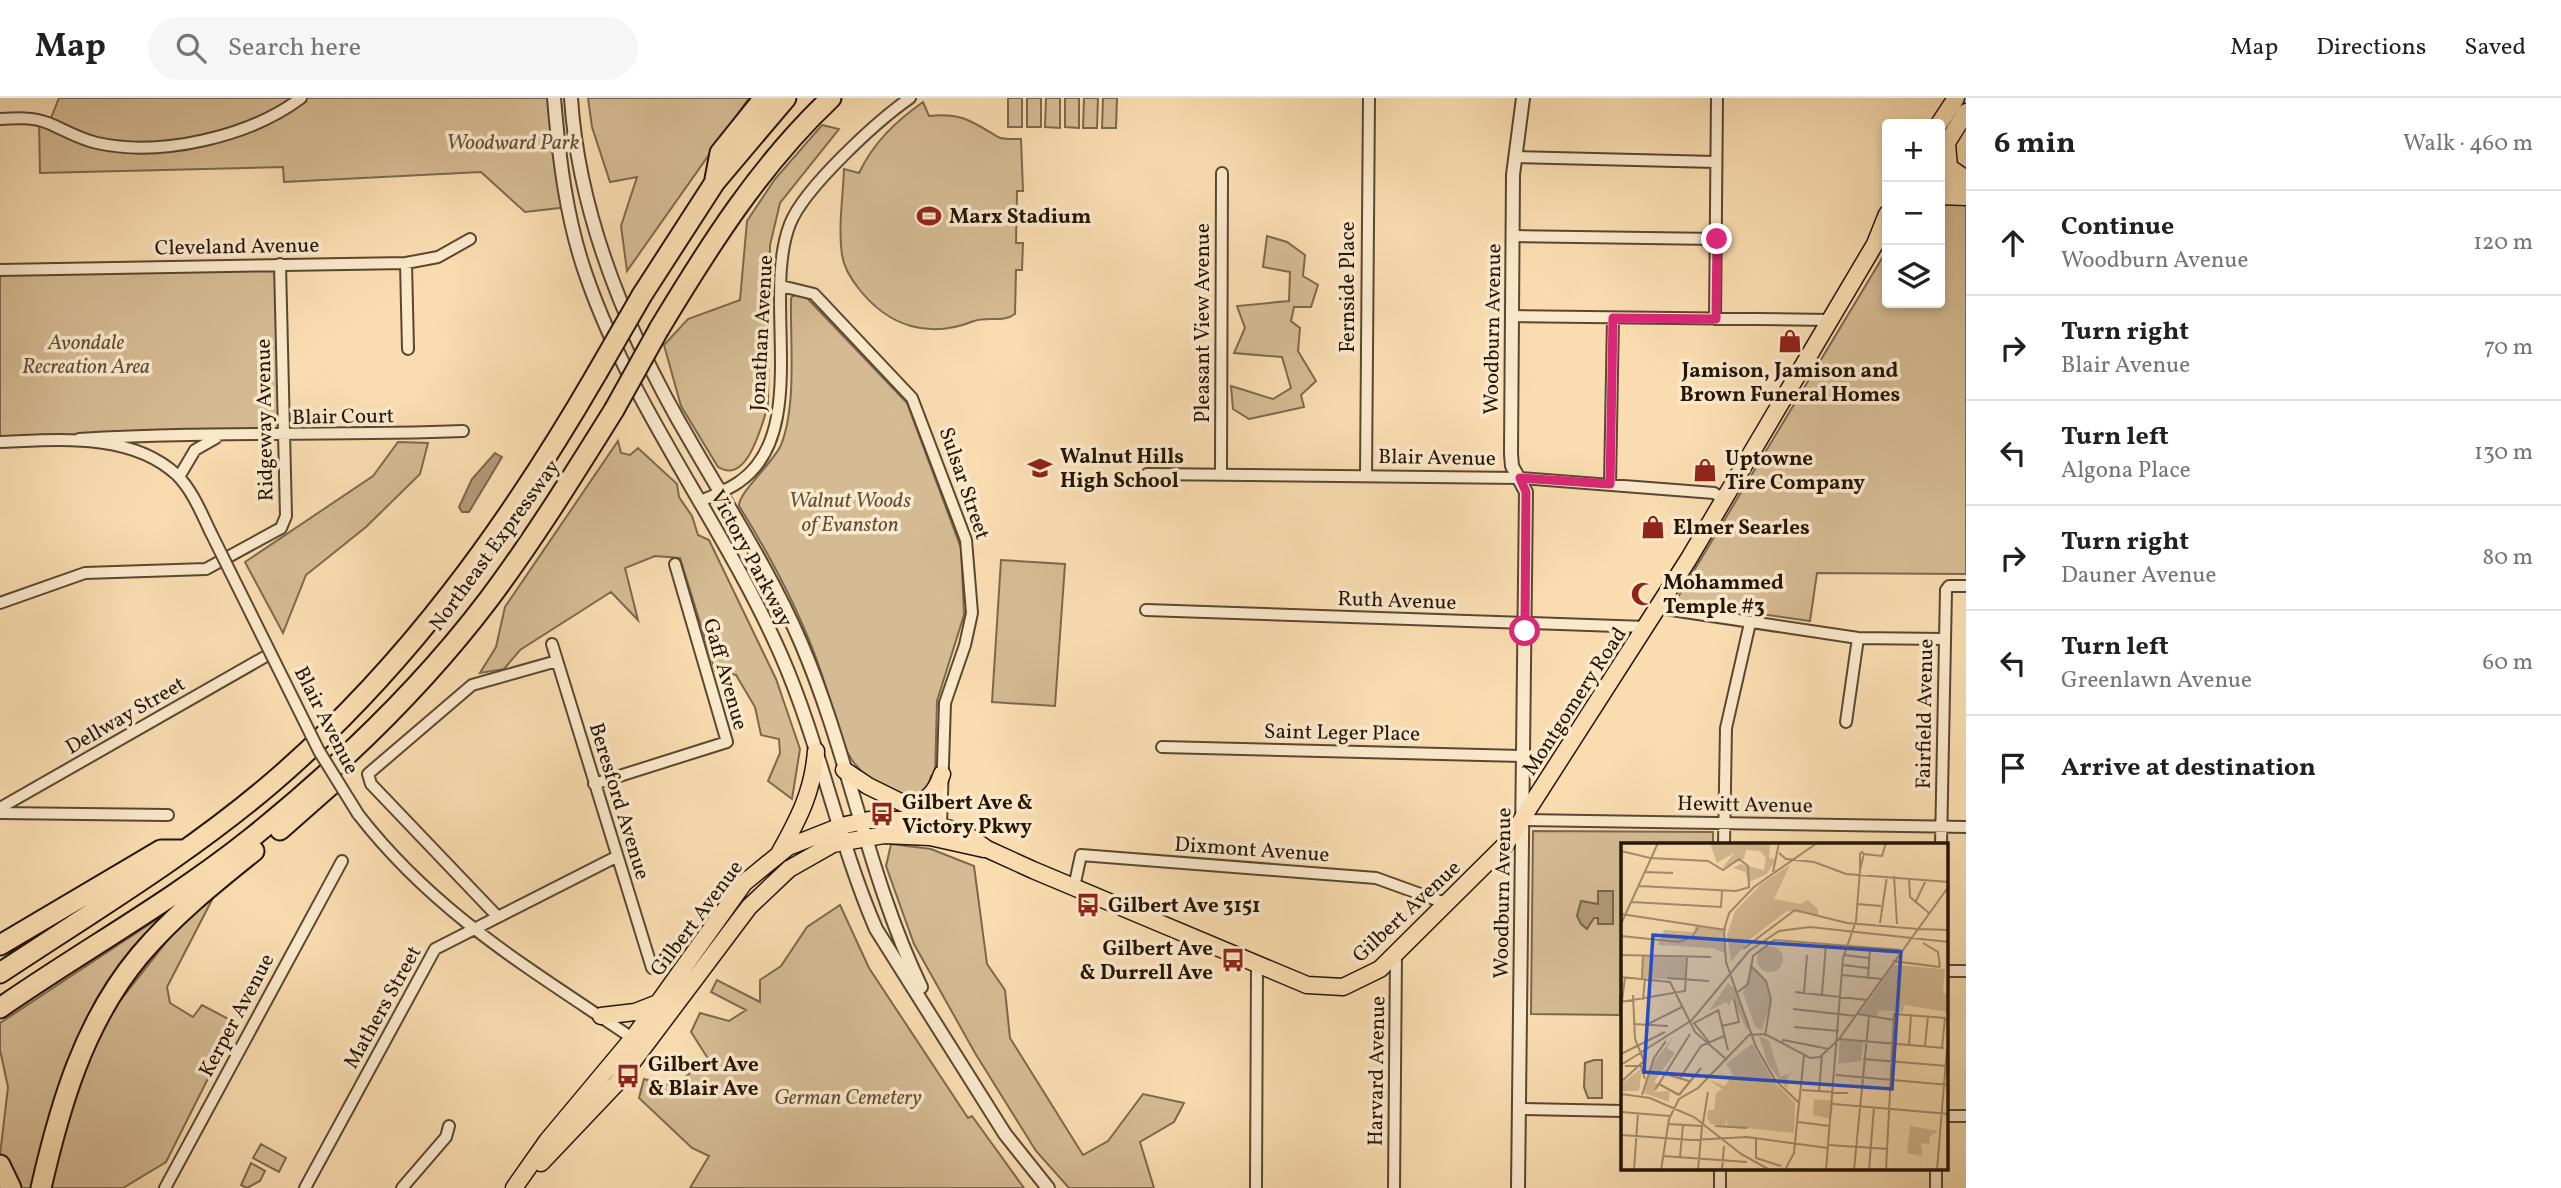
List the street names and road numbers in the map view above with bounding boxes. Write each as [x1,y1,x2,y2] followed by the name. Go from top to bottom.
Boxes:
[1334,221,1363,353] street label: Fernside Place
[1189,223,1218,423] street label: Pleasant View Avenue
[154,232,320,263] street label: Cleveland Avenue
[1478,243,1509,415] street label: Woodburn Avenue
[744,254,781,412] street label: Jonathan Avenue
[250,338,281,502] street label: Ridgeway Avenue
[292,402,394,433] street label: Blair Court
[931,423,996,544] street label: Sulsar Street
[1378,443,1496,474] street label: Blair Avenue
[423,454,568,638] street label: Northeast Expressway
[702,485,799,633] street label: Victory Parkway
[1337,585,1457,618] street label: Ruth Avenue
[695,615,754,734] street label: Gaff Avenue
[1516,622,1634,782] street label: Montgomery Road
[1910,639,1941,789] street label: Fairfield Avenue
[286,662,365,780] street label: Blair Avenue
[61,670,191,762] street label: Dellway Street
[1264,718,1420,749] street label: Saint Leger Place
[581,719,656,883] street label: Beresford Avenue
[1677,790,1813,821] street label: Hewitt Avenue
[1488,807,1519,979] street label: Woodburn Avenue
[1173,831,1330,870] street label: Dixmont Avenue
[1347,854,1468,970] street label: Gilbert Avenue
[644,855,750,983] street label: Gilbert Avenue
[338,941,429,1074] street label: Mathers Street
[193,949,282,1082] street label: Kerper Avenue
[1362,996,1393,1146] street label: Harvard Avenue

